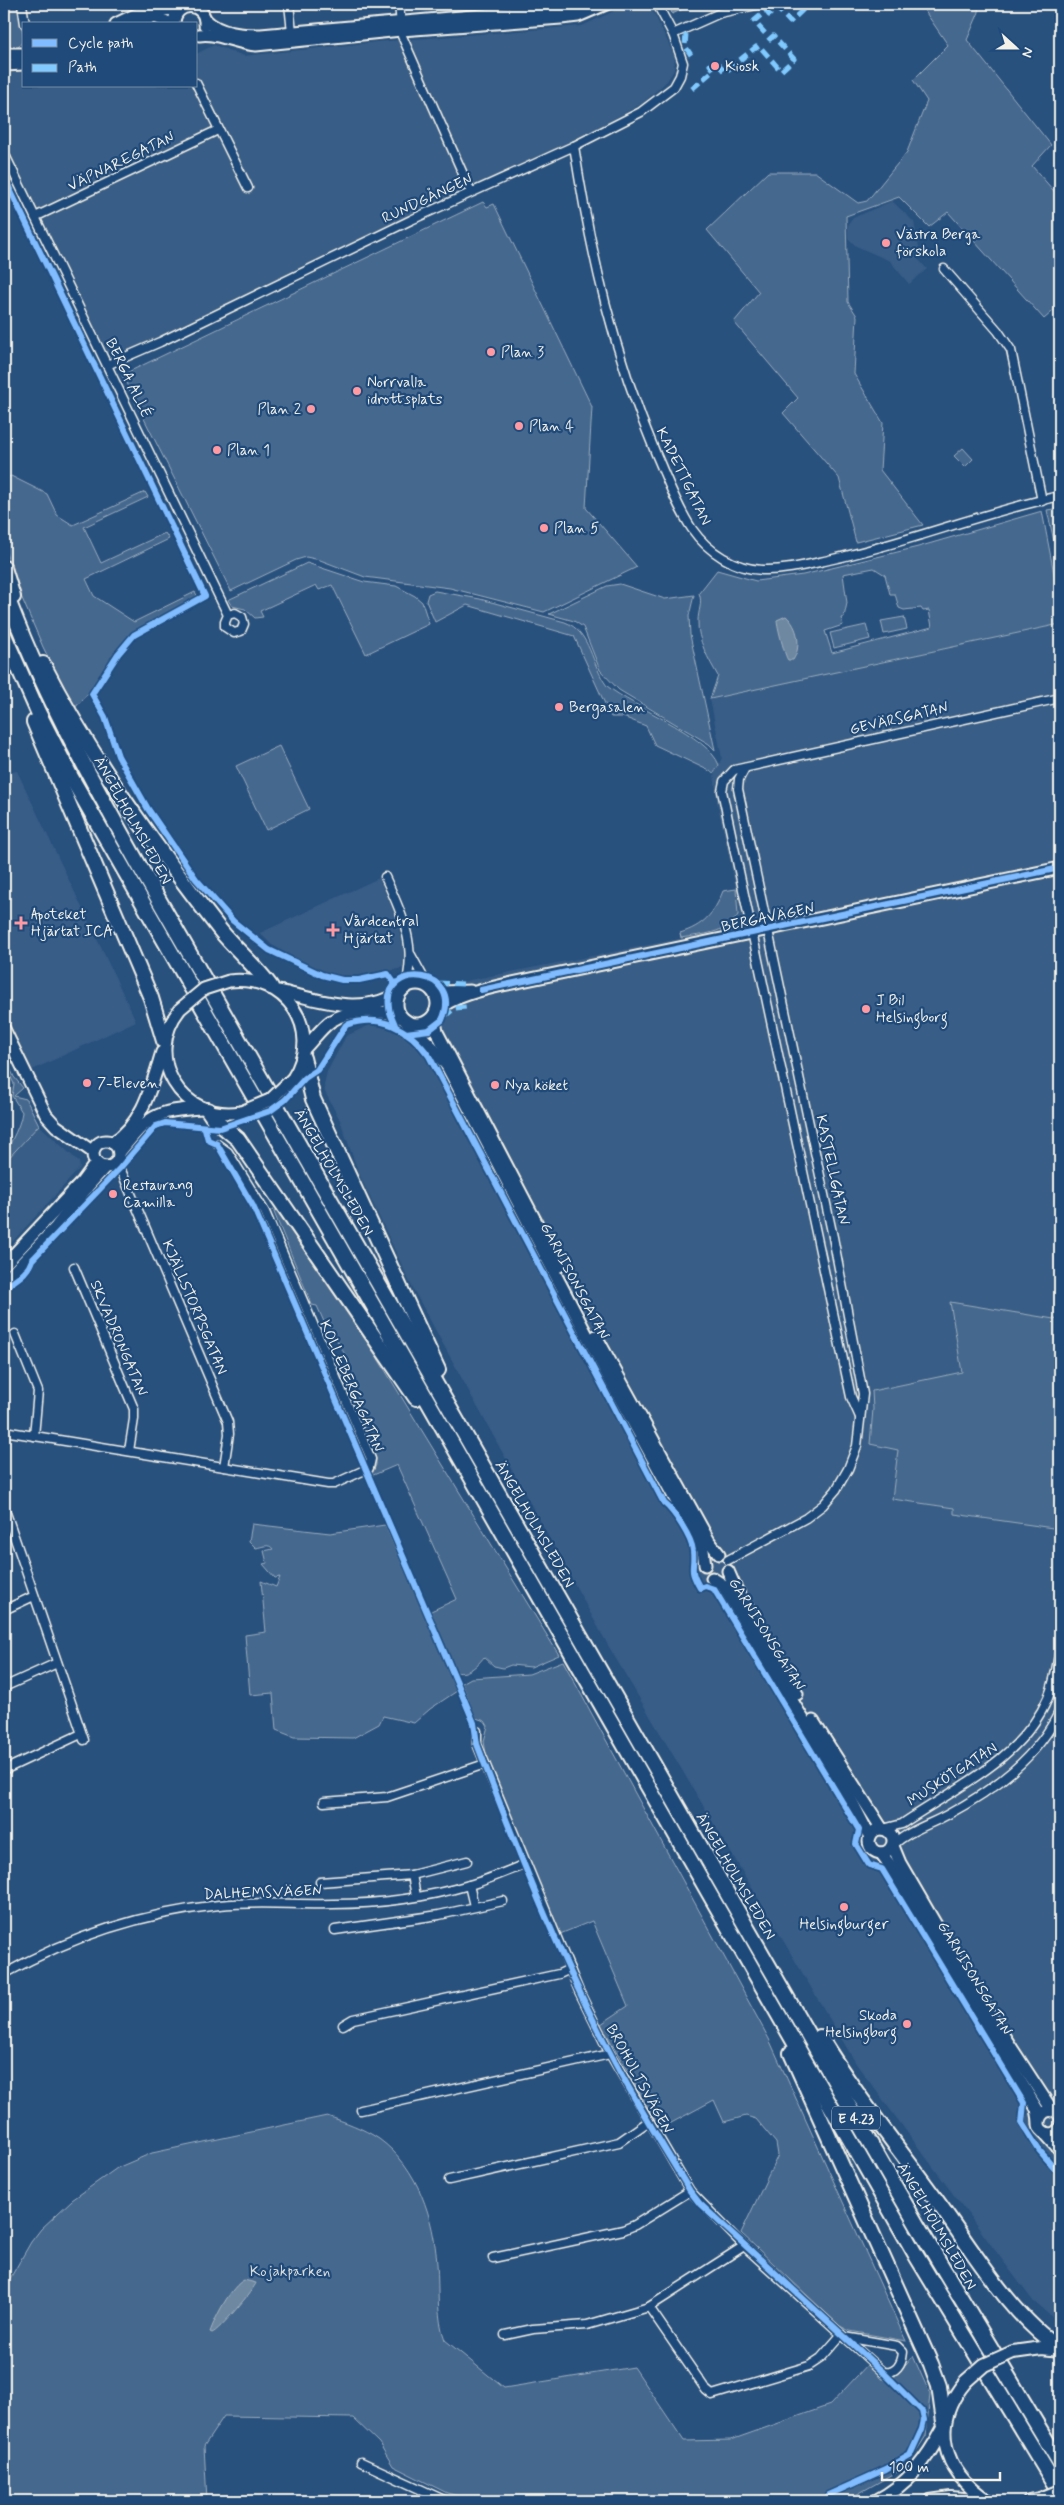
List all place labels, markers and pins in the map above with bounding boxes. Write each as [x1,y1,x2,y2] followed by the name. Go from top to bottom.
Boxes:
[725,57,759,77] place label: Kiosk
[709,60,721,72] marker: Kiosk
[896,225,981,262] place label: Västra Berga förskola
[880,237,892,249] marker: Västra Berga förskola
[501,343,544,363] place label: Plan 3
[485,346,497,358] marker: Plan 3
[367,373,443,410] place label: Norrvalla idrottsplats
[351,385,363,397] marker: Norrvalla idrottsplats
[257,400,301,420] place label: Plan 2
[305,403,317,415] marker: Plan 2
[529,417,574,437] place label: Plan 4
[513,420,525,432] marker: Plan 4
[227,441,270,461] place label: Plan 1
[211,444,223,456] marker: Plan 1
[554,519,599,539] place label: Plan 5
[538,522,550,534] marker: Plan 5
[569,698,646,719] place label: Bergasalen
[553,701,565,713] marker: Bergasalen
[31,905,113,942] place label: Apoteket Hjärtat ICA
[344,912,419,949] place label: Vårdcentral Hjärtat
[15,917,27,929] marker: Apoteket Hjärtat ICA
[326,923,340,937] marker: Vårdcentral Hjärtat
[876,991,948,1029] place label: J Bil Helsingborg
[860,1003,872,1015] marker: J Bil Helsingborg
[97,1074,159,1094] place label: 7-Eleven
[505,1076,568,1096] place label: Nya köket
[81,1077,93,1089] marker: 7-Eleven
[489,1079,501,1091] marker: Nya köket
[123,1176,193,1213] place label: Restaurang Camilla
[107,1188,119,1200] marker: Restaurang Camilla
[838,1901,850,1913] marker: Helsingburger
[799,1915,889,1936] place label: Helsingburger
[825,2006,897,2044] place label: Skoda Helsingborg
[901,2018,913,2030] marker: Skoda Helsingborg

